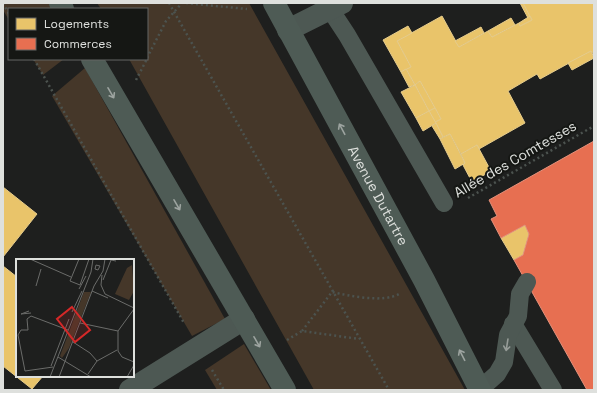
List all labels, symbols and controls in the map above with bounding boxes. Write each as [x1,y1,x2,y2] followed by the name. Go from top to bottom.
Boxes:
[8,8,148,60] legend
[44,16,109,32] text: Logements
[44,36,112,52] text: Commerces
[108,87,116,99] one-way arrow
[451,117,579,201] street label: Allée des Comtesses
[337,124,345,136] one-way arrow
[344,143,413,248] street label: Avenue Dutartre
[173,199,181,210] one-way arrow
[16,259,134,377] inset map
[253,335,261,347] one-way arrow
[503,338,511,351] one-way arrow
[458,349,465,361] one-way arrow

